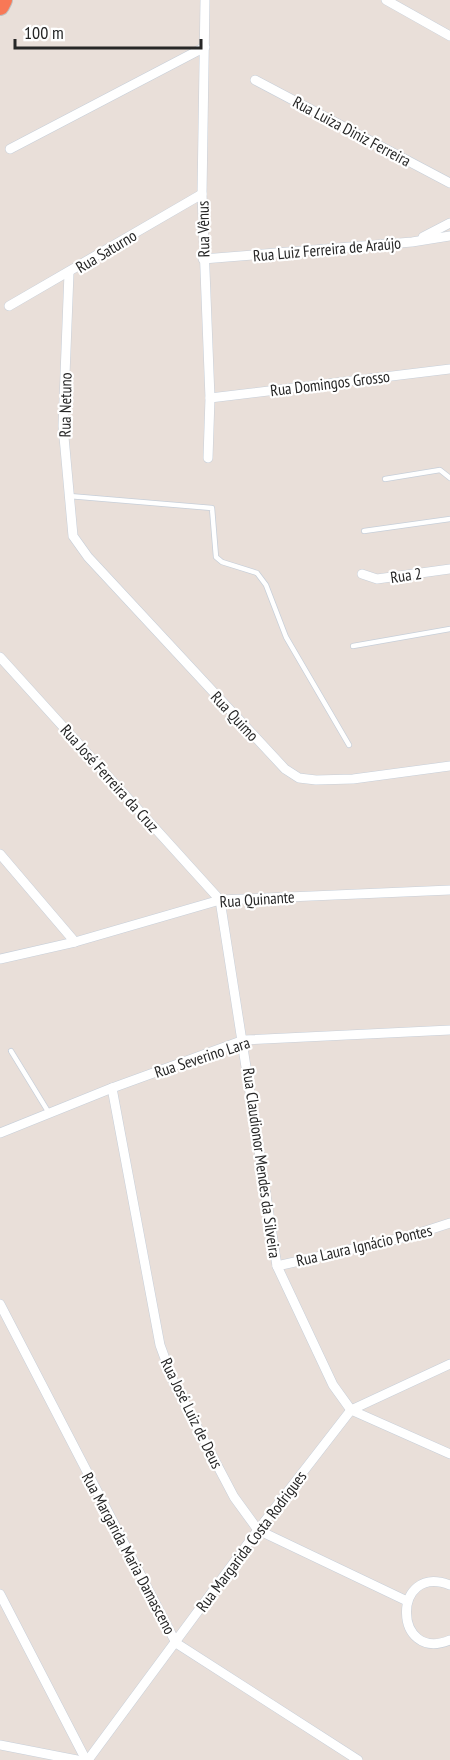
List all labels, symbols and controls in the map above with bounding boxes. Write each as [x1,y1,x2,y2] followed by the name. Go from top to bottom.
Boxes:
[15,12,201,50] scale bar
[24,21,64,44] text: 100 m
[290,91,414,171] street label: Rua Luiza Diniz Ferreira
[193,201,213,257] street label: Rua Vênus
[72,225,140,277] street label: Rua Saturno
[252,233,402,265] street label: Rua Luiz Ferreira de Araújo
[269,366,391,400] street label: Rua Domingos Grosso
[54,372,76,438] street label: Rua Netuno
[389,563,423,587] street label: Rua 2
[207,687,263,745] street label: Rua Quimo
[56,720,164,836] street label: Rua José Ferreira da Cruz
[219,886,295,912] street label: Rua Quinante
[152,1032,252,1082] street label: Rua Severino Lara
[239,1067,285,1259] street label: Rua Claudionor Mendes da Silveira
[294,1220,434,1270] street label: Rua Laura Ignácio Pontes
[157,1354,227,1472] street label: Rua José Luiz de Deus
[191,1467,311,1615] street label: Rua Margarida Costa Rodrigues
[78,1469,180,1637] street label: Rua Margarida Maria Damasceno

